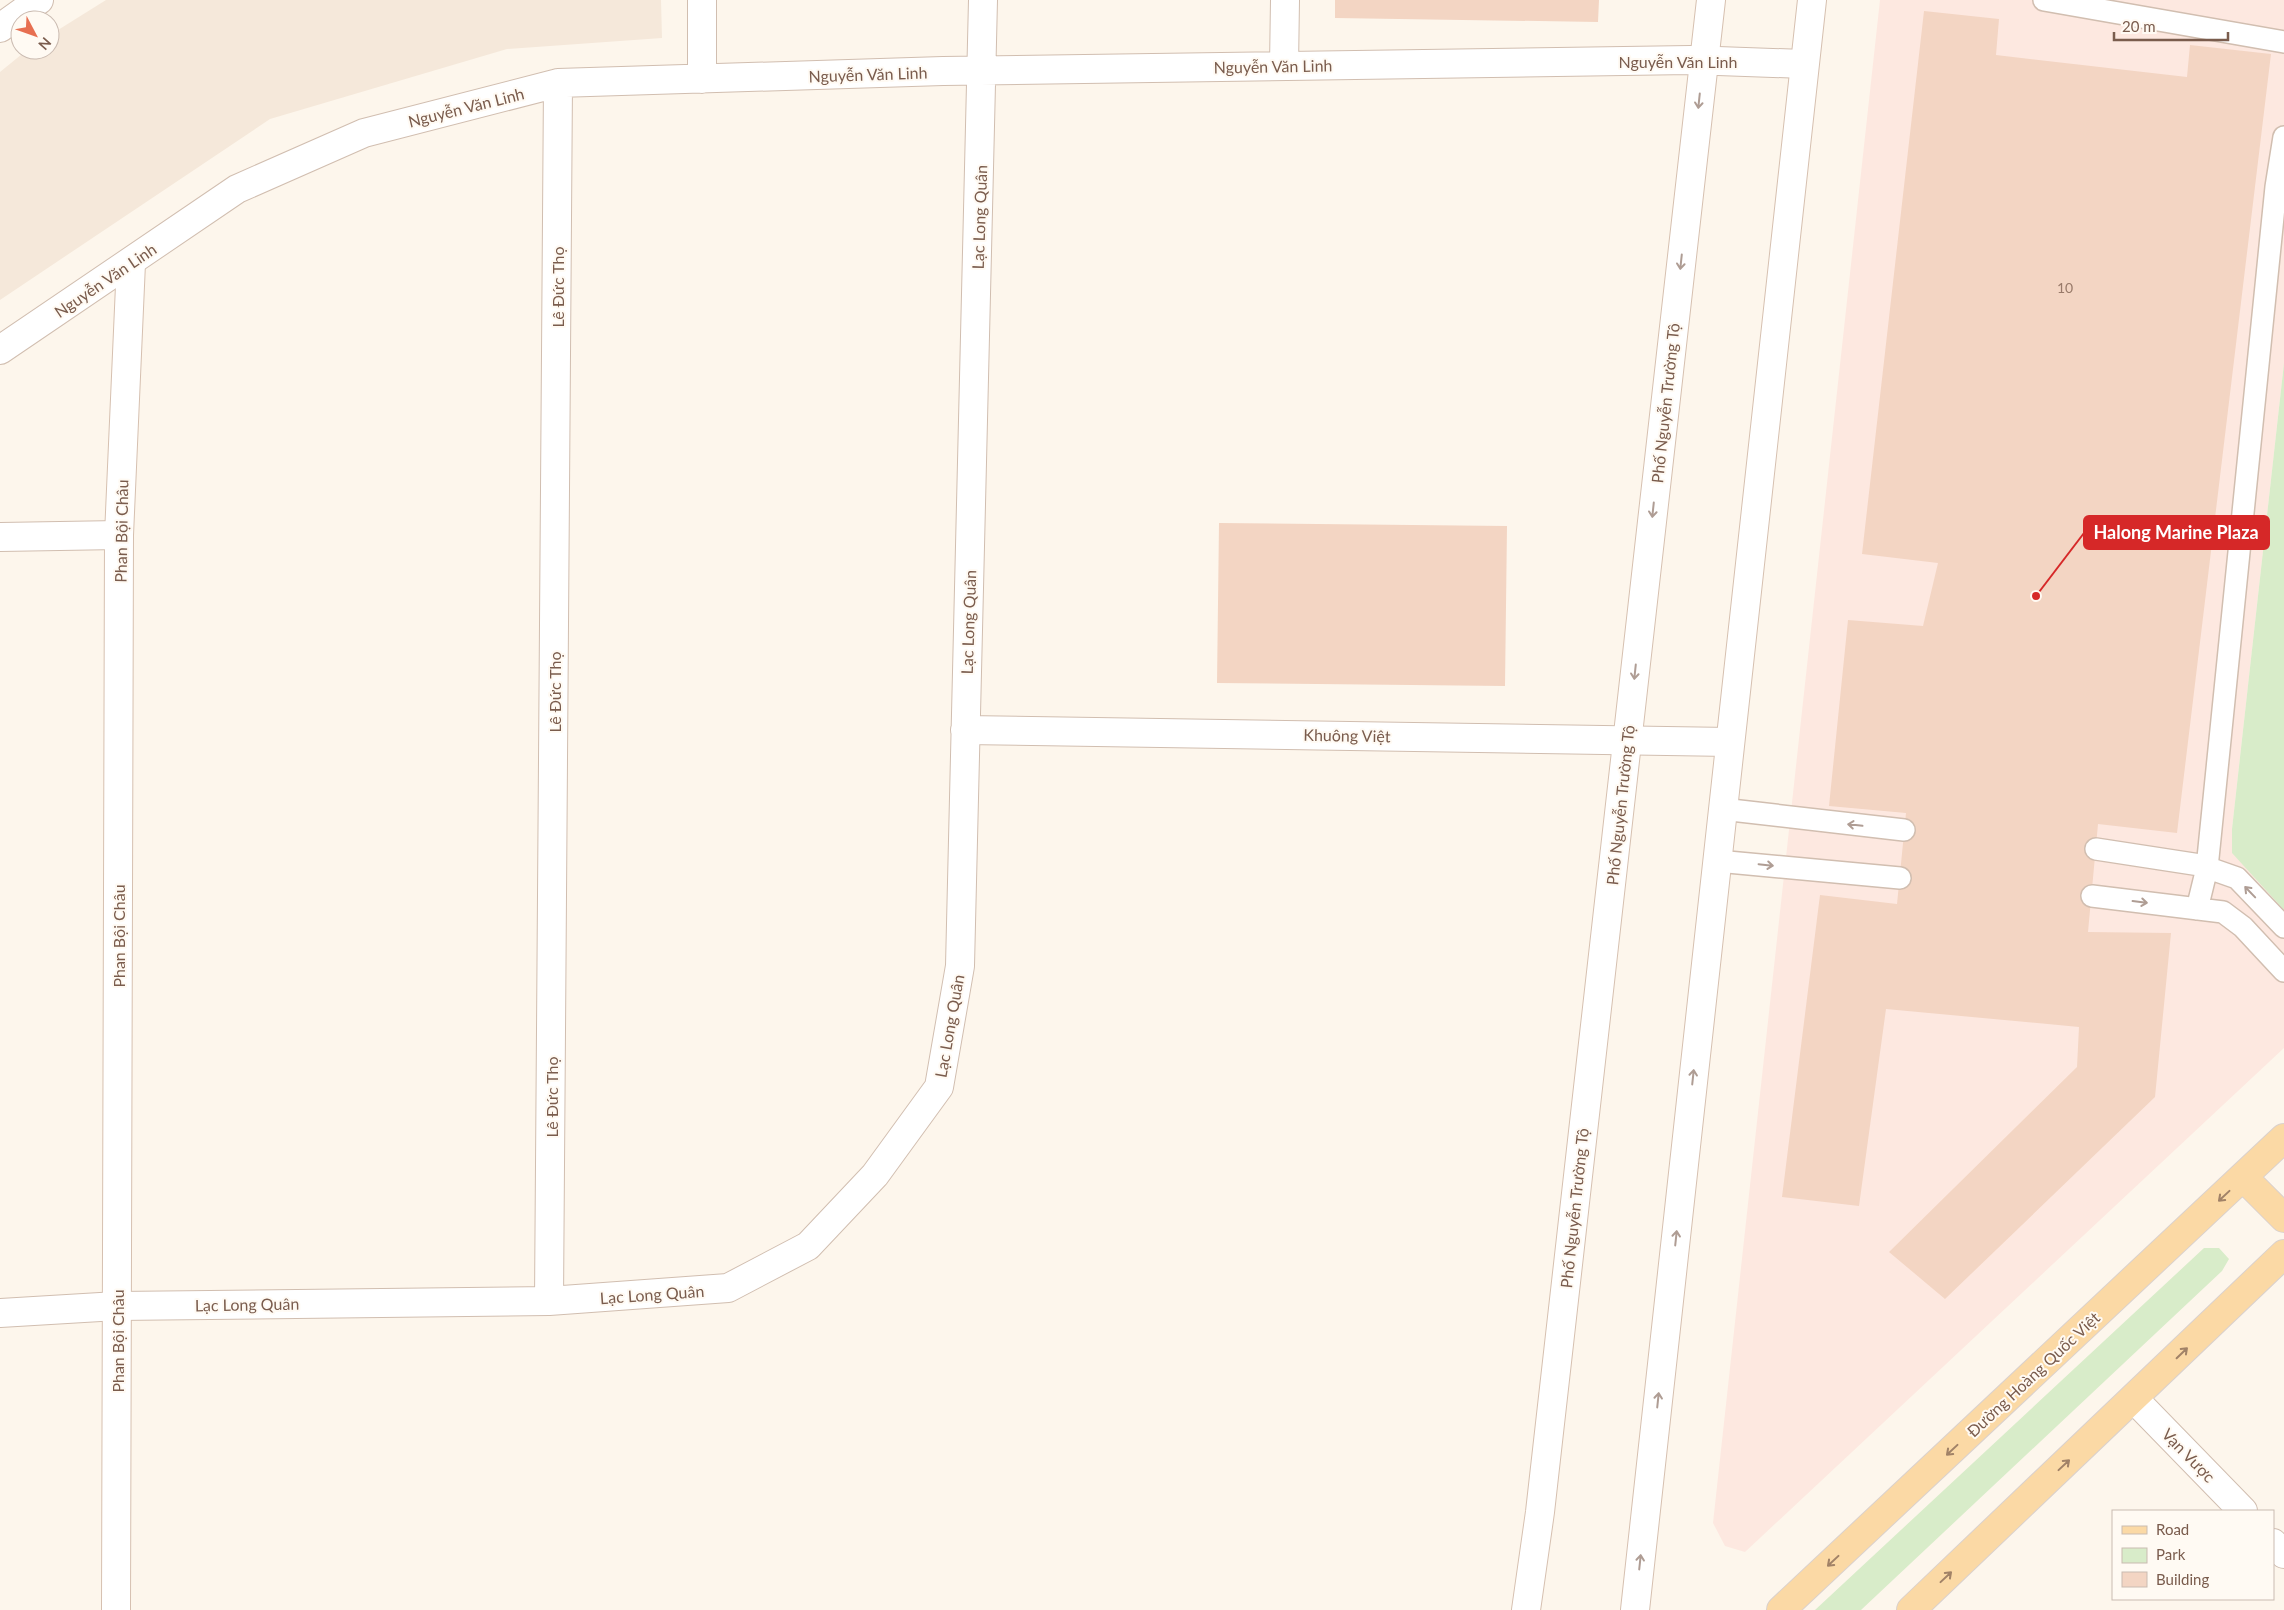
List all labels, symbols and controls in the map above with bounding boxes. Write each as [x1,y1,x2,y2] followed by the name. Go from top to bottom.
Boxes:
[10,10,60,60] north arrow
[2114,10,2228,42] scale bar
[2122,17,2156,35] text: 20 m
[35,34,55,54] text: N
[1619,52,1737,71] street label: Nguyễn Văn Linh
[1213,55,1333,77] street label: Nguyễn Văn Linh
[808,62,928,86] street label: Nguyễn Văn Linh
[406,83,526,131] street label: Nguyễn Văn Linh
[1694,92,1704,108] one-way arrow
[968,164,990,270] street label: Lạc Long Quân
[50,239,160,321] street label: Nguyễn Văn Linh
[548,247,567,327] street label: Lê Đức Thọ
[1676,254,1686,270] one-way arrow
[2057,279,2073,296] house number: 10
[1647,322,1683,484] street label: Phố Nguyễn Trường Tộ
[111,479,131,583] street label: Phan Bội Châu
[1648,502,1658,518] one-way arrow
[2084,516,2269,549] callout: Halong Marine Plaza
[2093,521,2259,543] text: Halong Marine Plaza
[957,569,979,675] street label: Lạc Long Quân
[545,652,564,732] street label: Lê Đức Thọ
[1630,664,1640,680] one-way arrow
[1602,724,1638,886] street label: Phố Nguyễn Trường Tộ
[1303,725,1391,745] street label: Khuông Việt
[1848,820,1864,830] one-way arrow
[1757,860,1773,870] one-way arrow
[109,884,128,988] street label: Phan Bội Châu
[2244,885,2256,898] one-way arrow
[2132,897,2148,907] one-way arrow
[931,973,967,1079] street label: Lạc Long Quân
[542,1057,561,1137] street label: Lê Đức Thọ
[1688,1069,1698,1085] one-way arrow
[1556,1127,1592,1289] street label: Phố Nguyễn Trường Tộ
[2217,1190,2230,1202] one-way arrow
[1671,1231,1681,1247] one-way arrow
[599,1281,705,1307] street label: Lạc Long Quân
[108,1289,127,1393] street label: Phan Bội Châu
[195,1294,299,1314] street label: Lạc Long Quân
[1963,1307,2103,1440] street label: Đường Hoàng Quốc Việt
[2176,1347,2188,1359] one-way arrow
[1653,1392,1663,1408] one-way arrow
[2159,1424,2220,1486] street label: Vạn Vược
[1945,1444,1958,1456] one-way arrow
[2058,1459,2071,1471] one-way arrow
[2112,1510,2274,1600] legend
[2156,1520,2189,1538] text: Road
[2156,1545,2186,1563] text: Park
[1636,1554,1645,1570] one-way arrow
[1827,1555,1840,1567] one-way arrow
[2156,1570,2209,1588] text: Building
[1940,1571,1953,1583] one-way arrow

